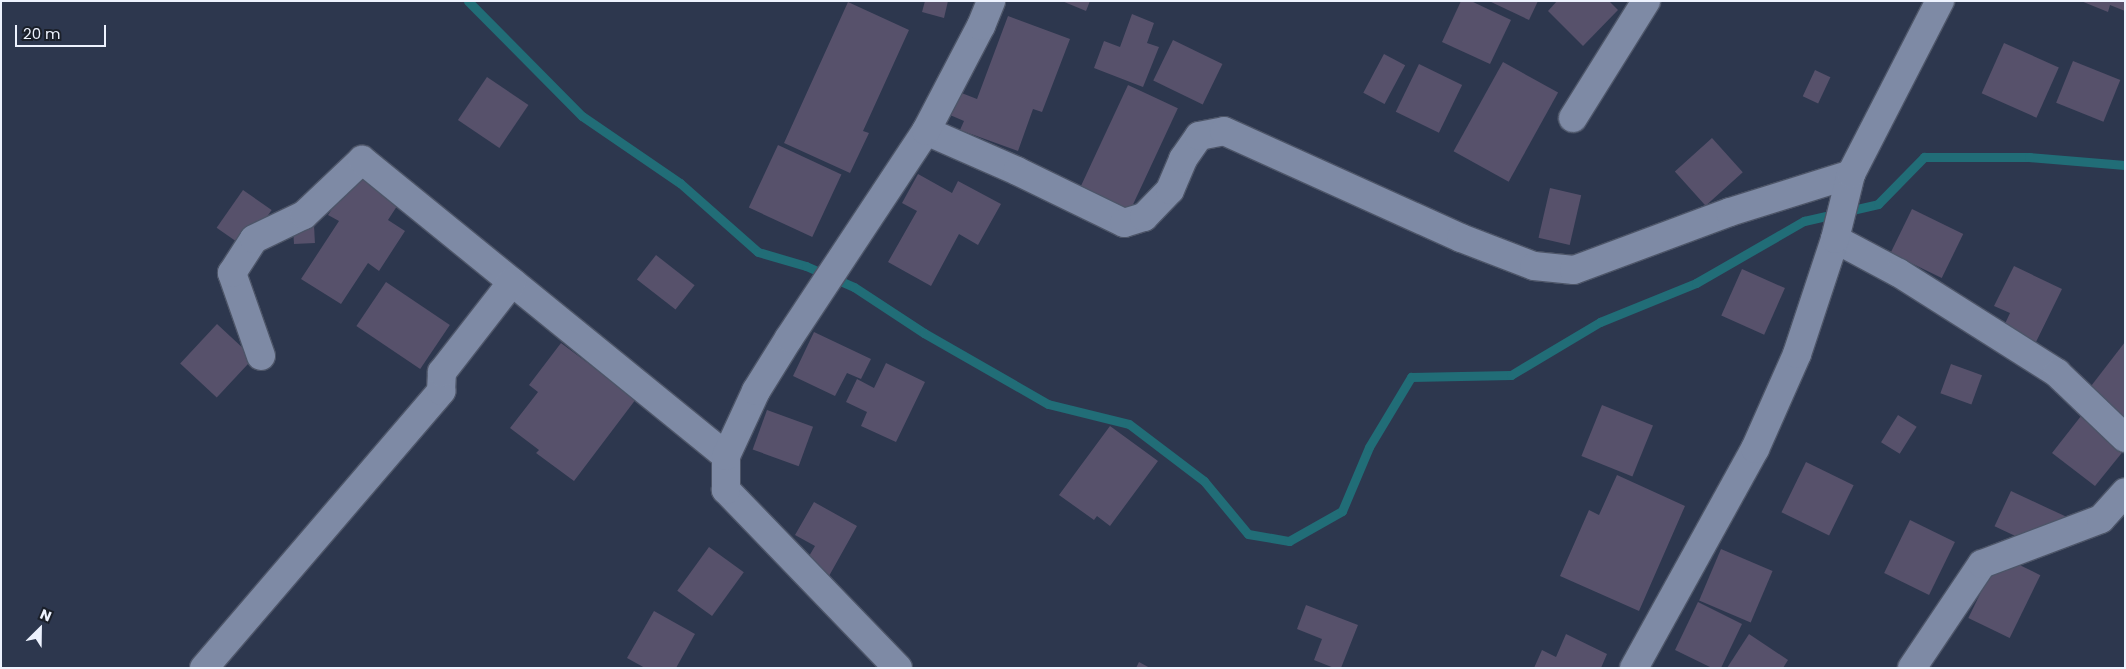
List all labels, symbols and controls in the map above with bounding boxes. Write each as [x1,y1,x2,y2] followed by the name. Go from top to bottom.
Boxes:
[18,15,109,47] scale bar
[23,23,61,44] text: 20 m
[15,604,65,654] north arrow
[37,604,55,626] text: N

